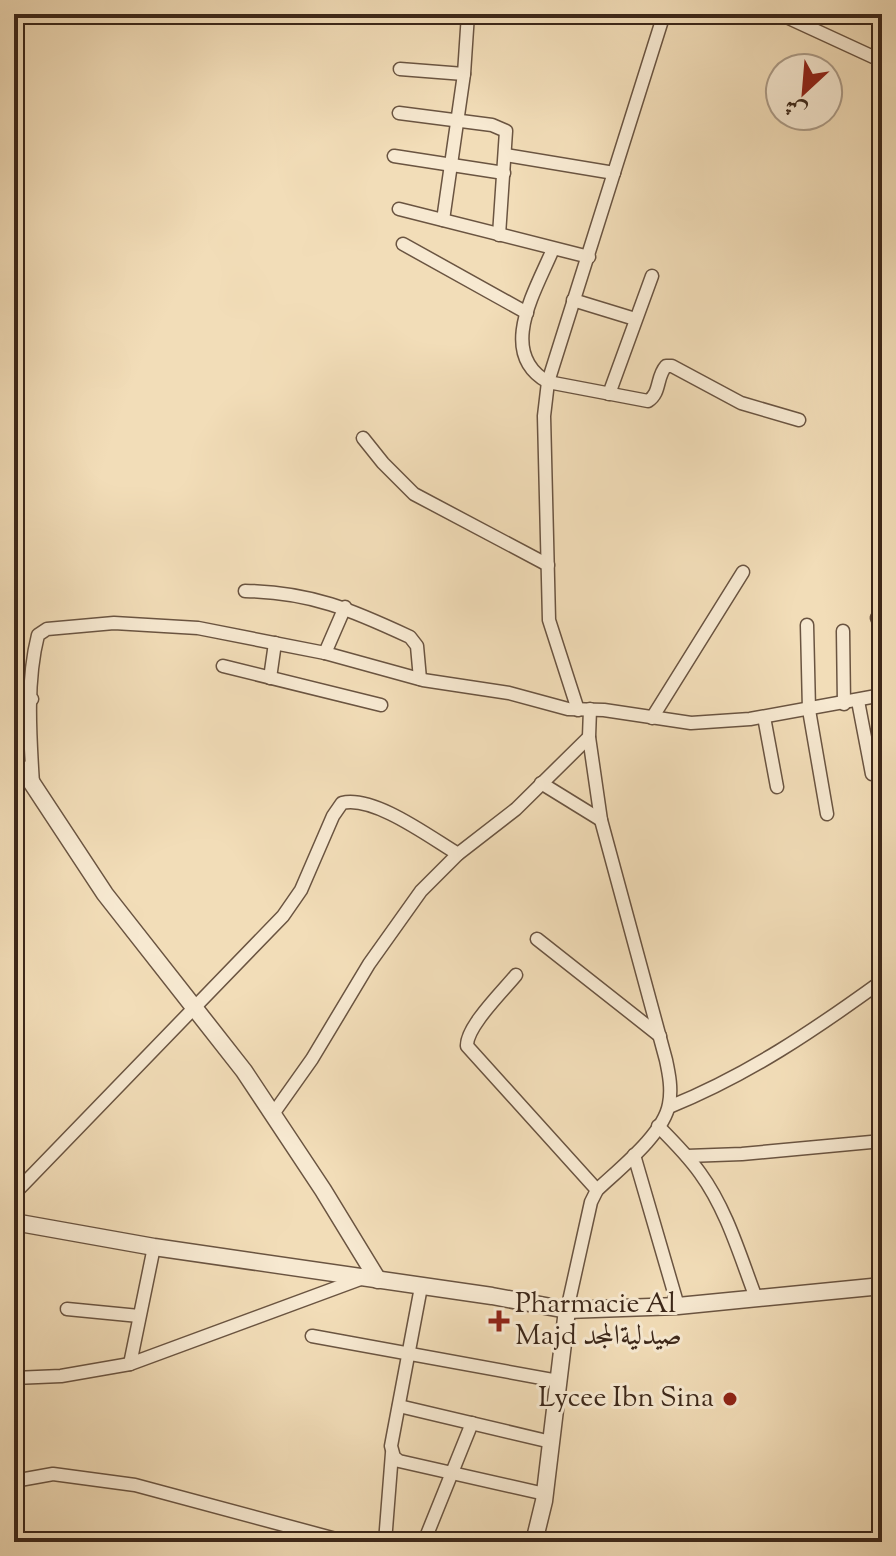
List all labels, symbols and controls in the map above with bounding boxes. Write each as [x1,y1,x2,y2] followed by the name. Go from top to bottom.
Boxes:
[764,52,844,132] north arrow
[780,88,813,126] text: ش
[515,1285,682,1357] place label: Pharmacie Al Majd صيدليةالمجد
[490,1312,508,1330] marker: Pharmacie Al Majd صيدليةالمجد
[538,1379,714,1419] place label: Lycee Ibn Sina
[721,1390,739,1408] marker: Lycee Ibn Sina

